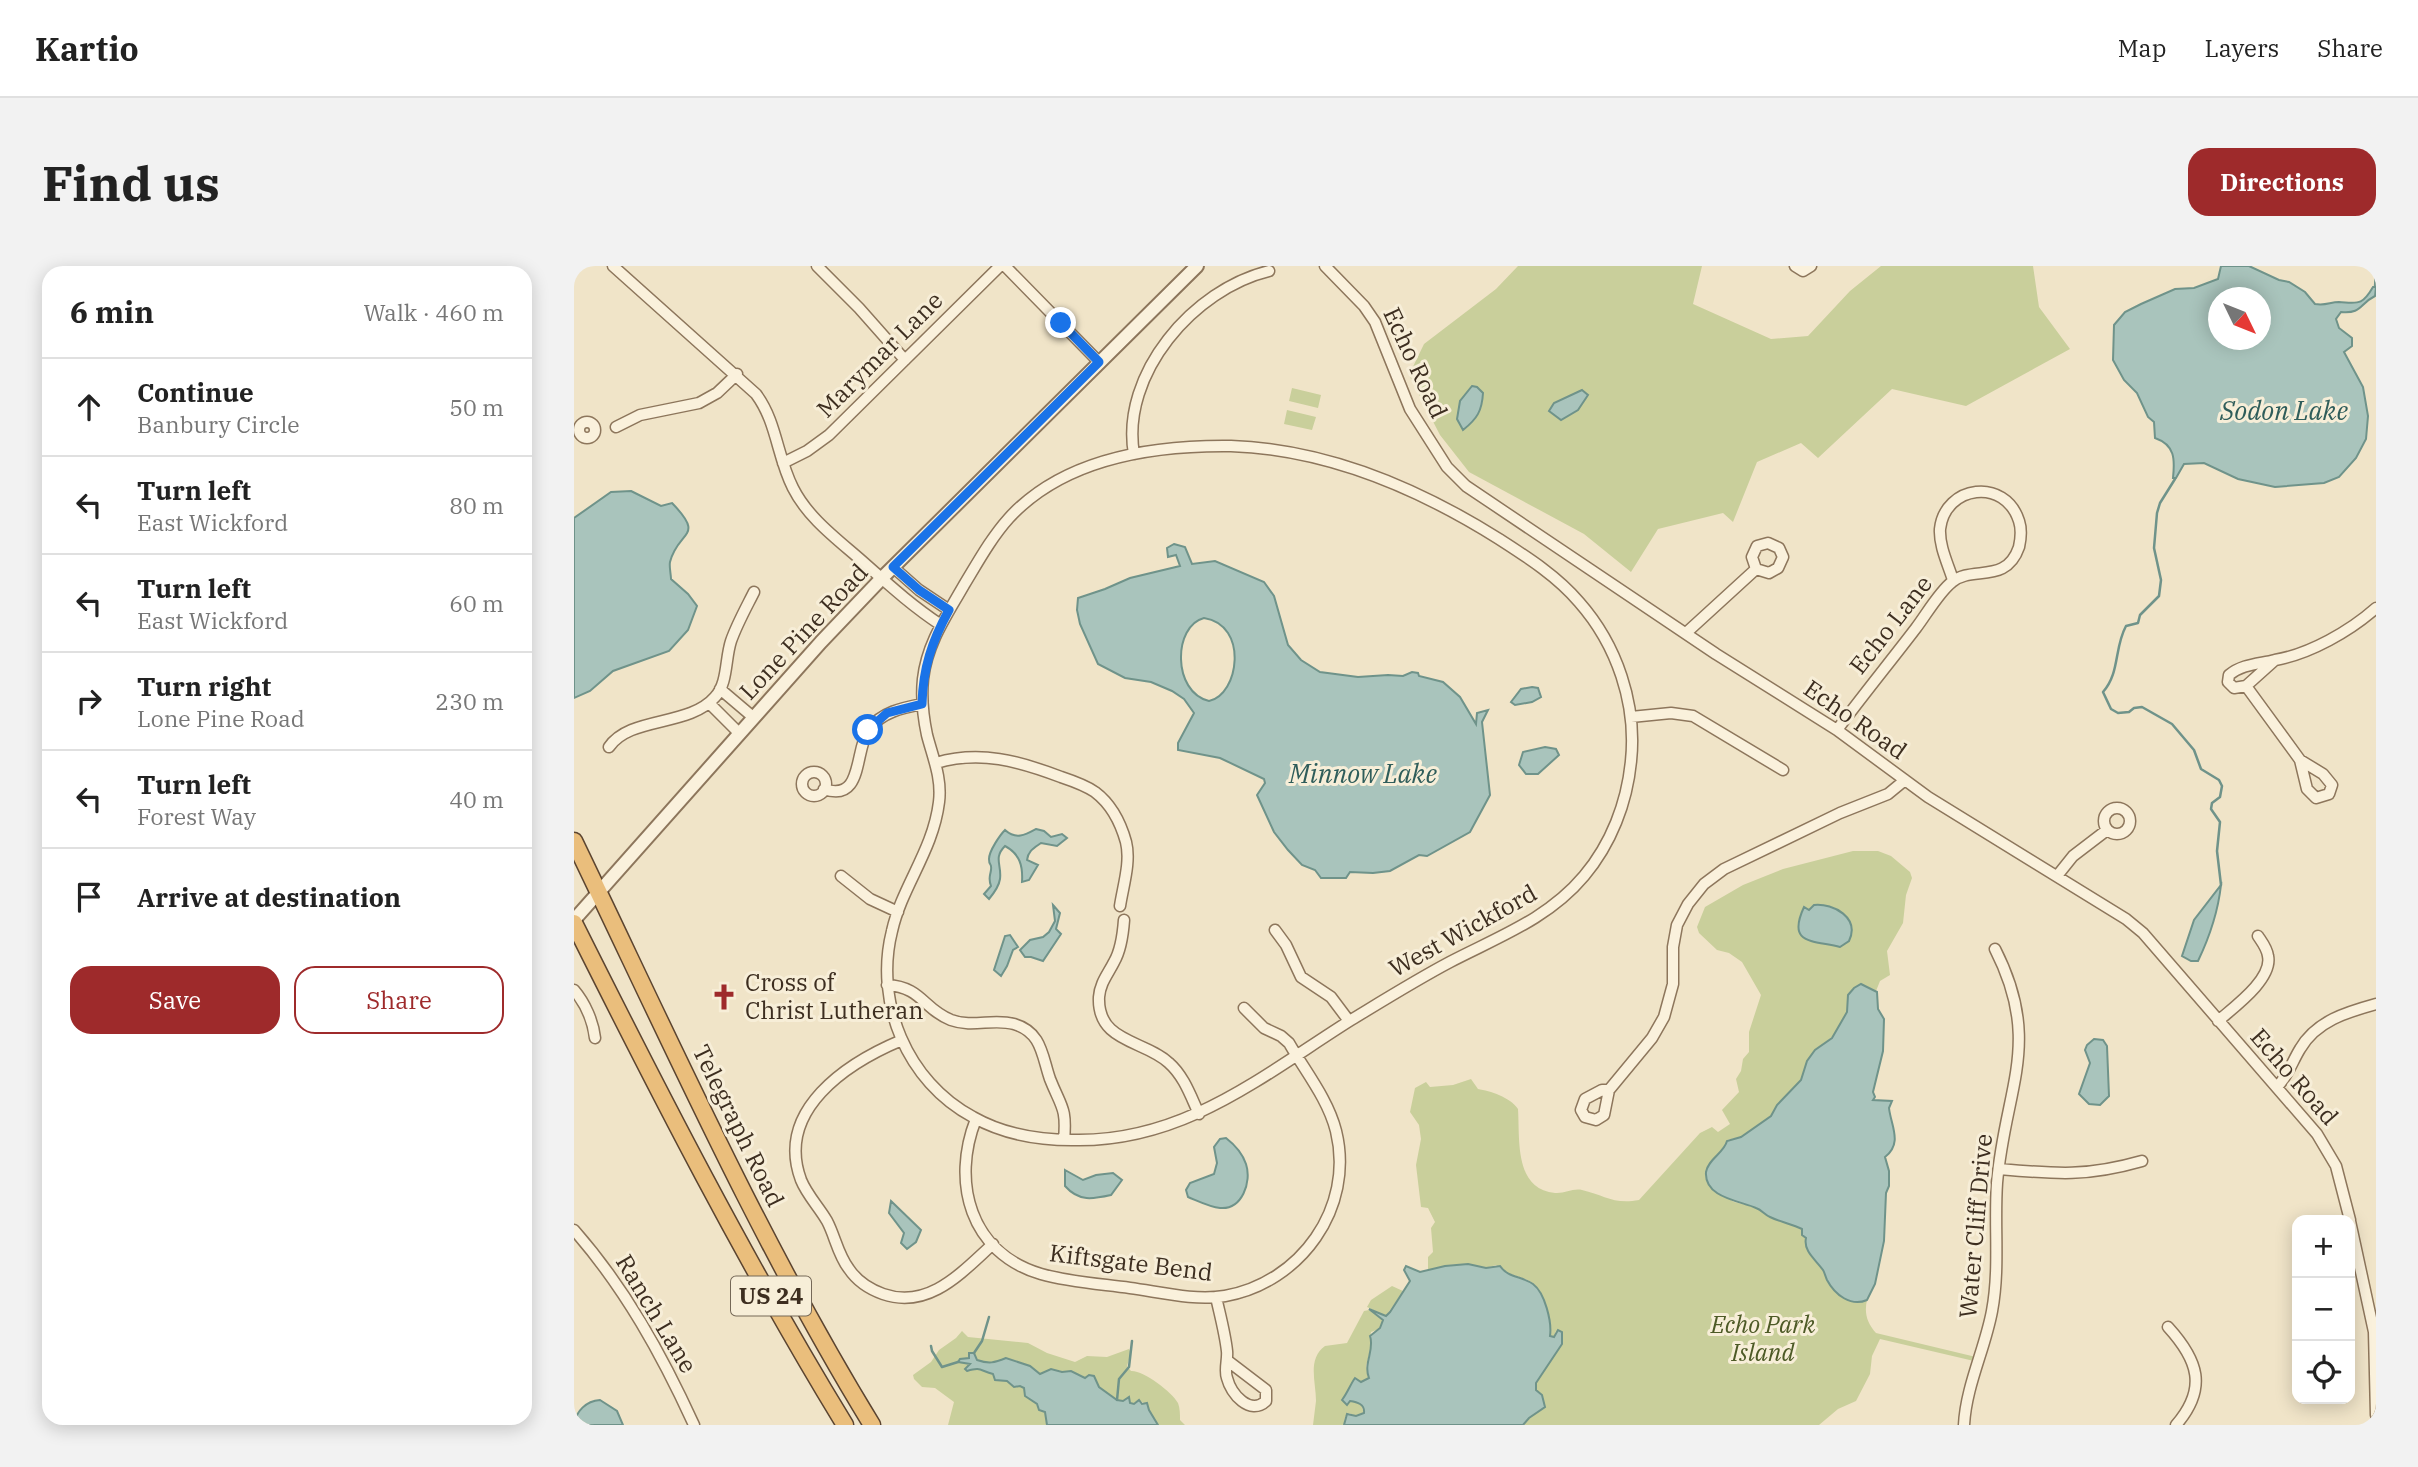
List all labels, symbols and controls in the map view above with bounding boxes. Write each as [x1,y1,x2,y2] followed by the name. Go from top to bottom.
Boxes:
[35,27,139,70] text: Kartio
[2118,32,2166,64] text: Map
[2204,32,2279,64] text: Layers
[2317,32,2383,64] text: Share
[2188,148,2376,216] button: Directions
[42,151,220,214] text: Find us
[809,284,949,424] street label: Marymar Lane
[2208,287,2271,350] north arrow
[70,292,154,331] text: 6 min
[363,297,504,327] text: Walk · 460 m
[1376,302,1456,423] street label: Echo Road
[1045,307,1076,338] route end
[137,375,254,409] text: Continue
[70,388,108,426] icon: ahead
[449,392,504,422] text: 50 m
[2219,393,2348,427] water label: Sodon Lake
[137,409,300,439] text: Banbury Circle
[137,473,251,507] text: Turn left
[70,486,108,524] icon: left
[449,490,504,520] text: 80 m
[137,507,288,537] text: East Wickford
[732,556,875,706] street label: Lone Pine Road
[1842,568,1939,680] street label: Echo Lane
[137,571,251,605] text: Turn left
[70,584,108,622] icon: left
[449,588,504,618] text: 60 m
[137,605,288,635] text: East Wickford
[137,669,271,703] text: Turn right
[1798,672,1913,766] street label: Echo Road
[70,682,108,720] icon: right
[435,686,504,716] text: 230 m
[137,703,305,733] text: Lone Pine Road
[852,714,883,745] route start
[1288,756,1437,790] water label: Minnow Lake
[137,767,251,801] text: Turn left
[70,780,108,818] icon: left
[449,784,504,814] text: 40 m
[137,801,256,831] text: Forest Way
[1383,876,1542,984] street label: West Wickford
[70,878,108,916] icon: arrive
[137,880,401,914] text: Arrive at destination
[70,966,280,1034] button: Save
[294,966,504,1034] button: Share
[745,966,924,1026] place label: Cross of Christ Lutheran
[709,982,739,1012] church icon: Cross of Christ Lutheran
[2244,1021,2346,1132] street label: Echo Road
[686,1039,792,1212] street label: Telegraph Road
[1951,1132,1999,1320] street label: Water Cliff Drive
[2292,1215,2355,1404] map controls
[2292,1215,2355,1278] button: +
[1048,1236,1215,1288] street label: Kiftsgate Bend
[609,1248,705,1379] street label: Ranch Lane
[731,1276,811,1316] road number: US 24
[2292,1278,2355,1341] button: −
[1710,1308,1815,1368] park label: Echo Park Island
[2292,1341,2355,1404] button: locate

